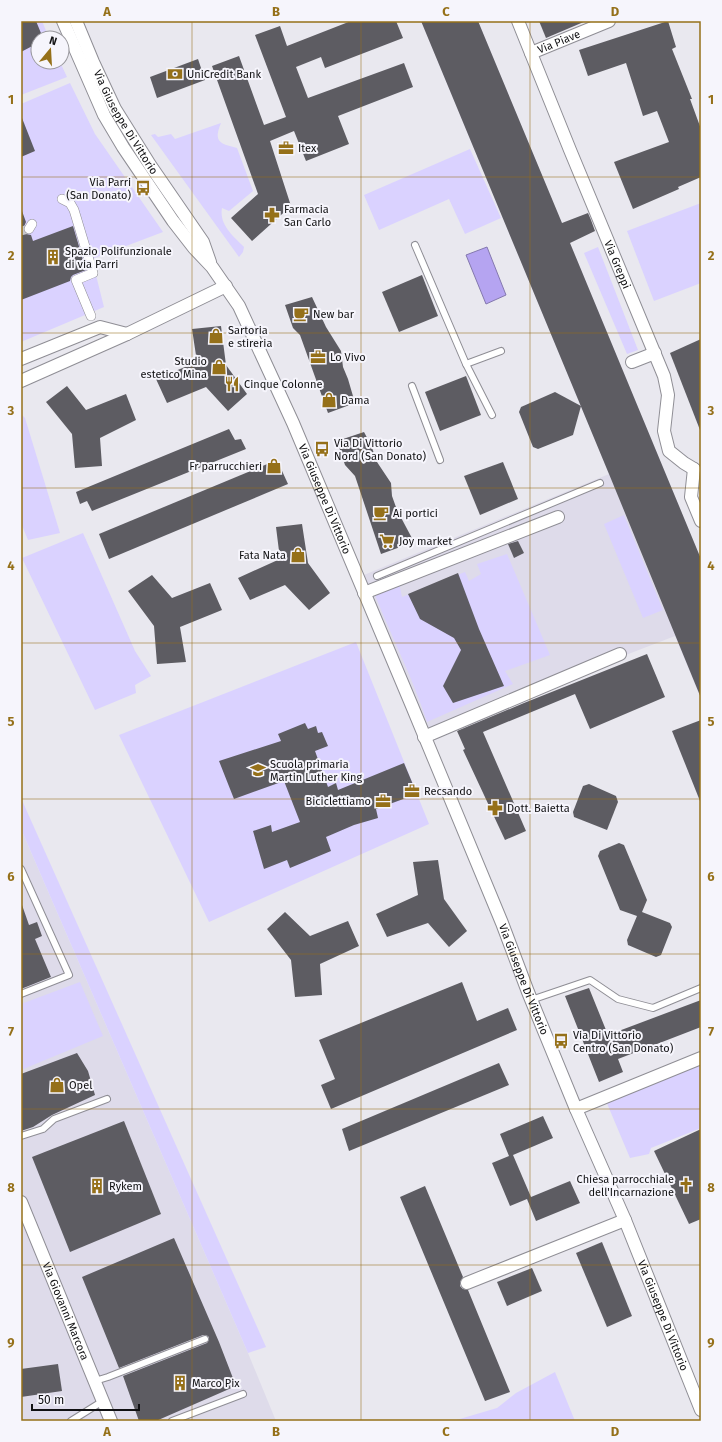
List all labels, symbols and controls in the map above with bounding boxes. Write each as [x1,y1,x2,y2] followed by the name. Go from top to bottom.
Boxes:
[102,4,111,19] text: A
[272,4,280,19] text: B
[442,4,450,19] text: C
[611,4,620,19] text: D
[536,28,582,57] street label: Via Piave
[30,30,70,70] north arrow
[47,34,58,48] text: N
[166,65,184,83] bank icon: UniCredit Bank
[91,68,160,177] street label: Via Giuseppe Di Vittorio
[187,68,261,81] place label: UniCredit Bank
[8,92,14,107] text: 1
[708,92,714,107] text: 1
[277,139,295,157] office icon: Itex
[298,142,317,155] place label: Itex
[66,176,131,202] place label: Via Parri (San Donato)
[134,179,152,197] bus stop icon: Via Parri (San Donato)
[284,203,331,229] place label: Farmacia San Carlo
[263,206,281,224] pharmacy icon: Farmacia San Carlo
[601,238,633,291] street label: Via Greppi
[65,245,172,271] place label: Spazio Polifunzionale di via Parri
[8,248,15,263] text: 2
[44,248,62,266] building icon: Spazio Polifunzionale di via Parri
[708,248,715,263] text: 2
[292,305,310,323] cafe icon: New bar
[313,308,355,321] place label: New bar
[228,324,272,350] place label: Sartoria e stireria
[207,327,225,345] shop icon: Sartoria e stireria
[309,348,327,366] office icon: Lo Vivo
[330,351,366,364] place label: Lo Vivo
[141,355,207,381] place label: Studio estetico Mina
[210,358,228,376] shop icon: Studio estetico Mina
[223,375,241,393] restaurant icon: Cinque Colonne
[244,378,322,391] place label: Cinque Colonne
[320,391,338,409] shop icon: Dama
[341,394,369,407] place label: Dama
[7,403,15,418] text: 3
[707,403,715,418] text: 3
[334,437,426,463] place label: Via Di Vittorio Nord (San Donato)
[313,440,331,458] bus stop icon: Via Di Vittorio Nord (San Donato)
[296,442,353,556] street label: Via Giuseppe Di Vittorio
[265,457,283,475] shop icon: Fr parrucchieri
[189,460,262,473] place label: Fr parrucchieri
[372,504,390,522] cafe icon: Ai portici
[393,507,438,520] place label: Ai portici
[378,532,396,550] supermarket icon: Joy market
[399,535,452,548] place label: Joy market
[289,546,307,564] shop icon: Fata Nata
[239,549,286,562] place label: Fata Nata
[7,558,15,573] text: 4
[707,558,715,573] text: 4
[8,714,15,729] text: 5
[708,714,715,729] text: 5
[270,758,363,784] place label: Scuola primaria Martin Luther King
[249,761,267,779] school or university icon: Scuola primaria Martin Luther King
[403,782,421,800] office icon: Recsando
[424,785,472,798] place label: Recsando
[374,792,392,810] office icon: Biciclettiamo
[306,795,371,808] place label: Biciclettiamo
[486,799,504,817] pharmacy icon: Dott. Baietta
[507,802,570,815] place label: Dott. Baietta
[7,869,15,884] text: 6
[707,869,715,884] text: 6
[496,922,551,1037] street label: Via Giuseppe Di Vittorio
[8,1024,14,1039] text: 7
[708,1024,714,1039] text: 7
[573,1029,674,1055] place label: Via Di Vittorio Centro (San Donato)
[552,1032,570,1050] bus stop icon: Via Di Vittorio Centro (San Donato)
[48,1076,66,1094] shop icon: Opel
[69,1079,92,1092] place label: Opel
[577,1173,674,1199] place label: Chiesa parrocchiale dell'Incarnazione
[677,1176,695,1194] church icon: Chiesa parrocchiale dell'Incarnazione
[88,1177,106,1195] building icon: Rykem
[7,1180,15,1195] text: 8
[109,1180,142,1193] place label: Rykem
[707,1180,715,1195] text: 8
[635,1258,691,1373] street label: Via Giuseppe Di Vittorio
[40,1260,91,1362] street label: Via Giovanni Marcora
[7,1335,15,1350] text: 9
[707,1335,715,1350] text: 9
[171,1374,189,1392] building icon: Marco Pix
[192,1377,240,1390] place label: Marco Pix
[32,1386,139,1412] scale bar
[38,1393,64,1407] text: 50 m
[102,1424,111,1439] text: A
[272,1424,280,1439] text: B
[442,1424,450,1439] text: C
[611,1424,620,1439] text: D

